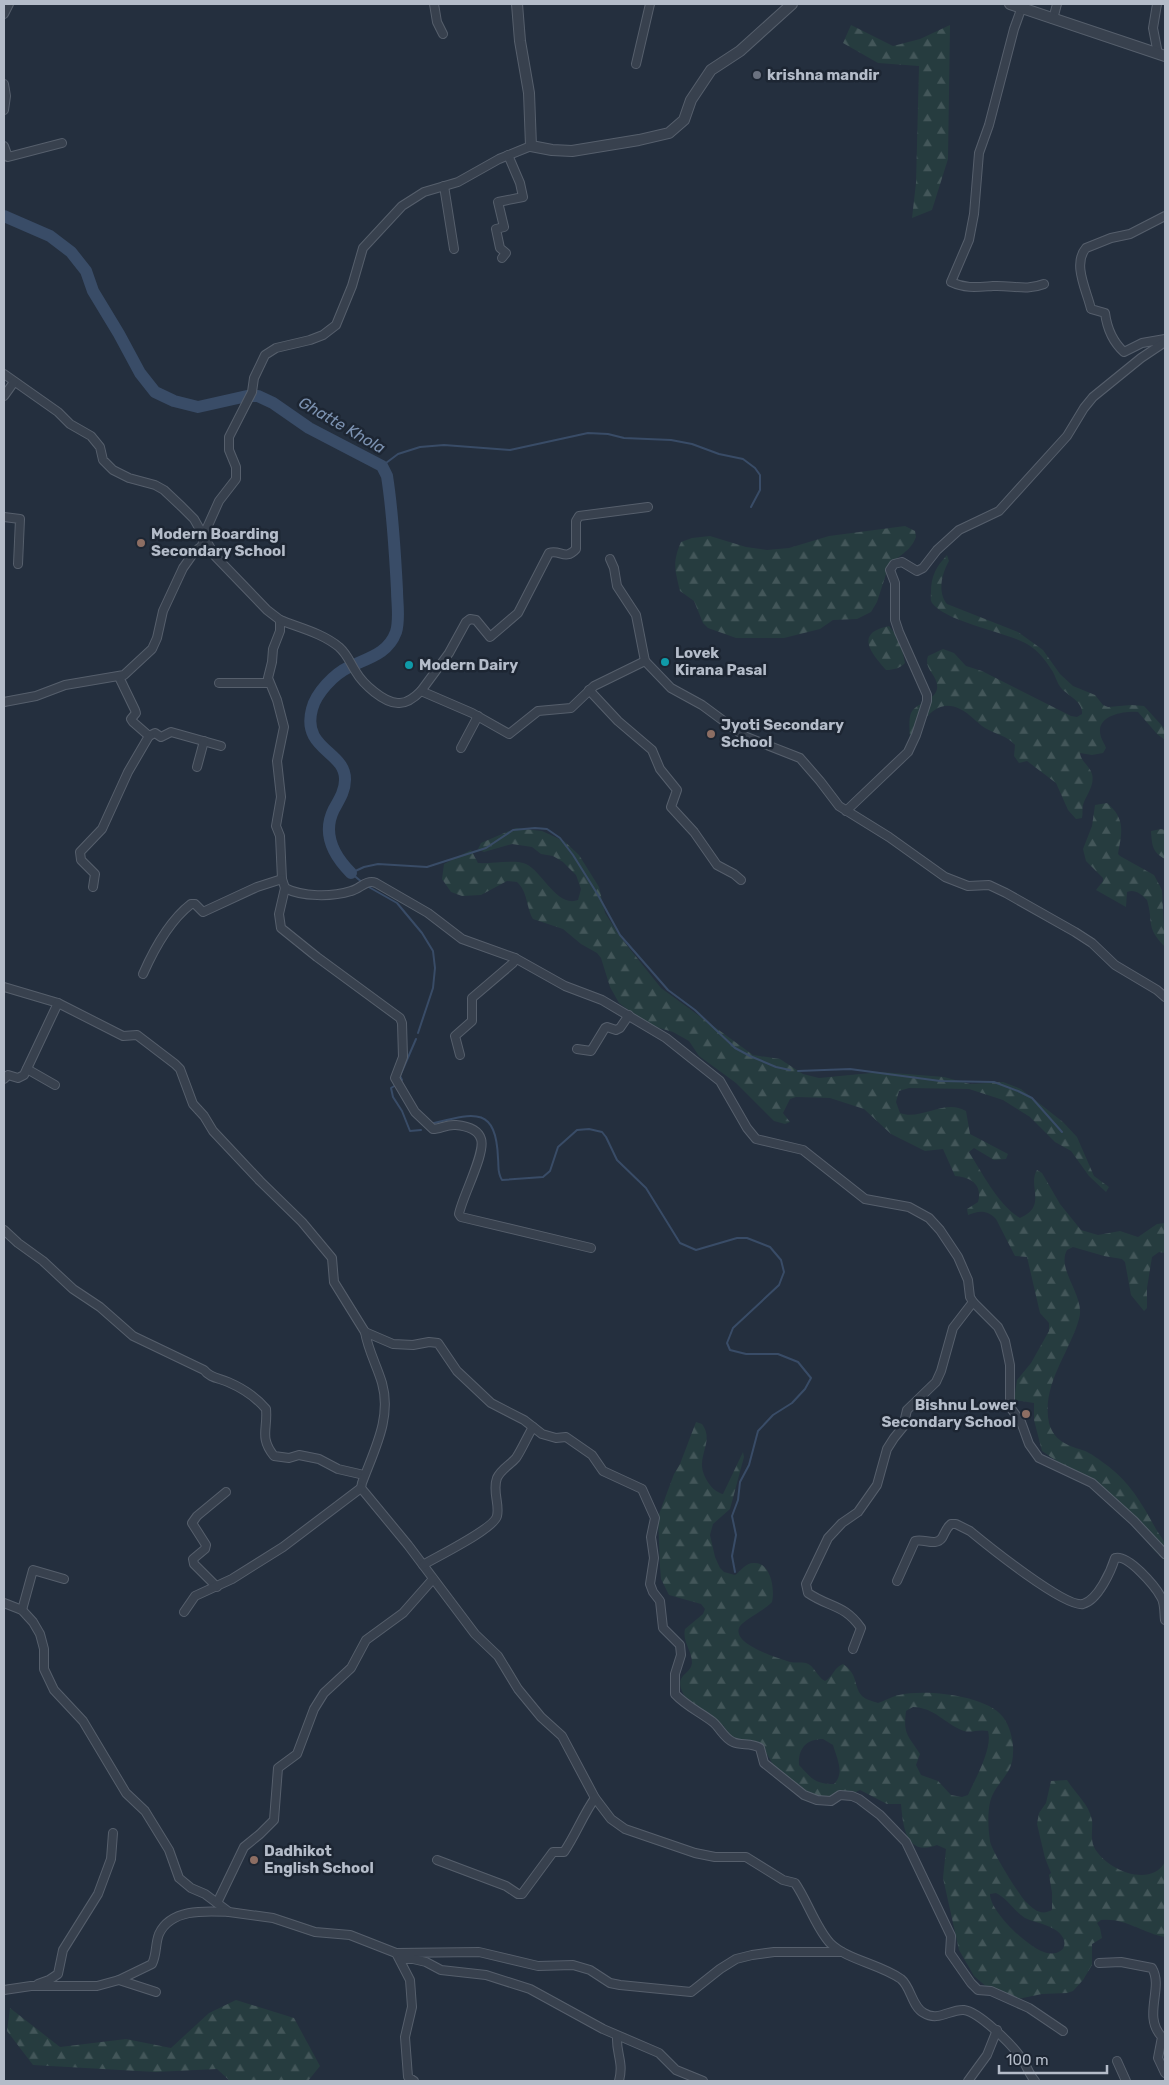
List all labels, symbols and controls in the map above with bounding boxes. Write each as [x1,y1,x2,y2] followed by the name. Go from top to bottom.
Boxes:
[767,66,880,84] place label: krishna mandir
[751,69,763,81] marker: krishna mandir
[295,393,389,457] water label: Ghatte Khola
[151,525,286,560] place label: Modern Boarding Secondary School
[135,537,147,549] marker: Modern Boarding Secondary School
[675,644,767,679] place label: Lovek Kirana Pasal
[419,656,518,674] place label: Modern Dairy
[659,656,671,668] marker: Lovek Kirana Pasal
[403,659,415,671] marker: Modern Dairy
[721,716,844,751] place label: Jyoti Secondary School
[705,728,717,740] marker: Jyoti Secondary School
[881,1396,1016,1431] place label: Bishnu Lower Secondary School
[1020,1408,1032,1420] marker: Bishnu Lower Secondary School
[264,1842,374,1877] place label: Dadhikot English School
[248,1854,260,1866] marker: Dadhikot English School
[999,2042,1106,2074] scale bar
[1006,2051,1048,2069] text: 100 m

